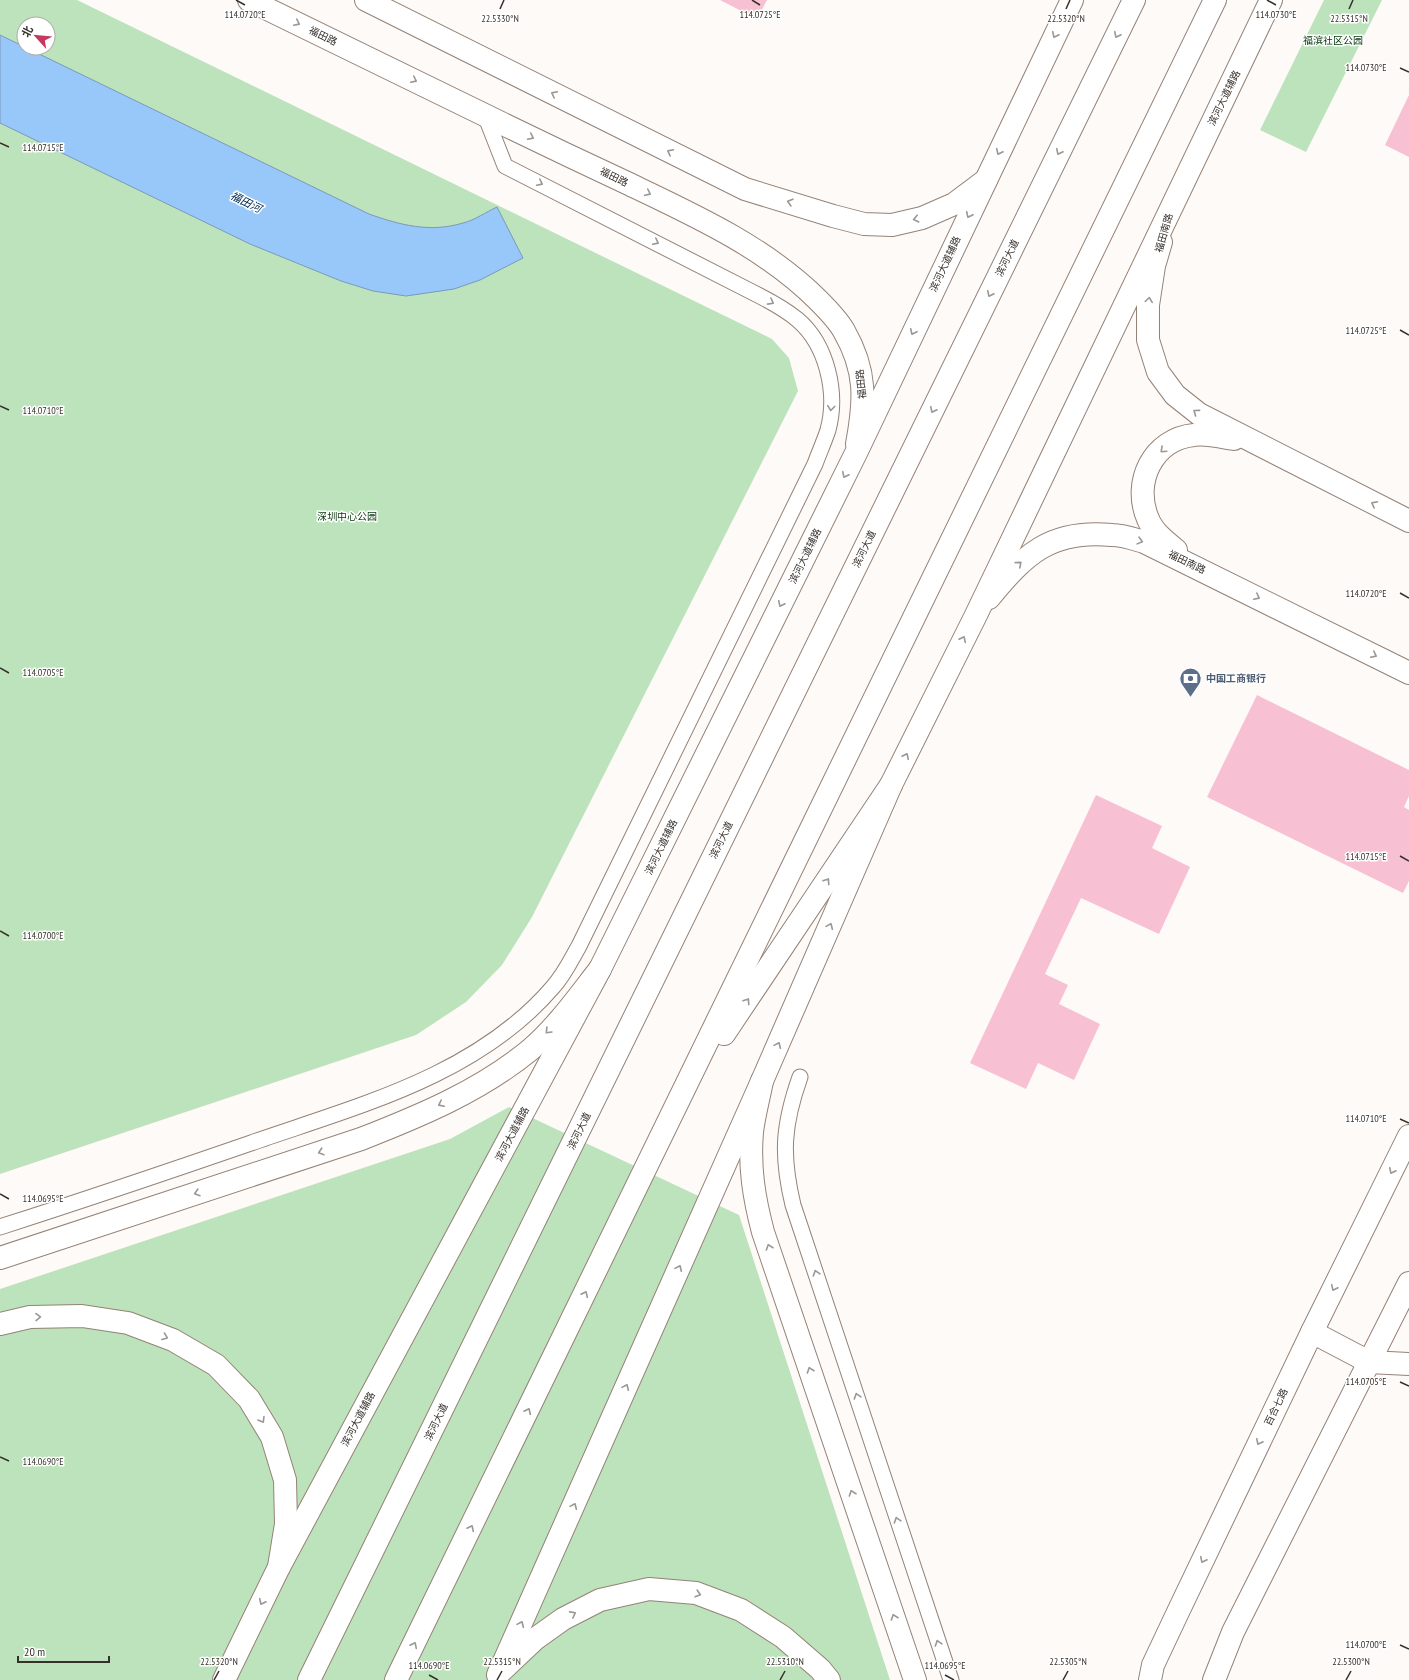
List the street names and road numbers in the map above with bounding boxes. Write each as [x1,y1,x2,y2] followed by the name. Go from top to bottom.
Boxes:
[307,24,339,48] street label: 福田路
[1205,68,1243,128] street label: 滨河大道辅路
[598,165,630,189] street label: 福田路
[1152,212,1176,254] street label: 福田南路
[926,234,964,294] street label: 滨河大道辅路
[992,237,1022,279] street label: 滨河大道
[853,368,869,400] street label: 福田路
[786,526,824,586] street label: 滨河大道辅路
[849,528,879,570] street label: 滨河大道
[1166,547,1208,577] street label: 福田南路
[642,817,680,877] street label: 滨河大道辅路
[706,819,736,861] street label: 滨河大道
[492,1104,532,1164] street label: 滨河大道辅路
[564,1110,594,1152] street label: 滨河大道
[1261,1386,1291,1428] street label: 百合七路
[338,1389,378,1449] street label: 滨河大道辅路
[421,1401,451,1443] street label: 滨河大道

